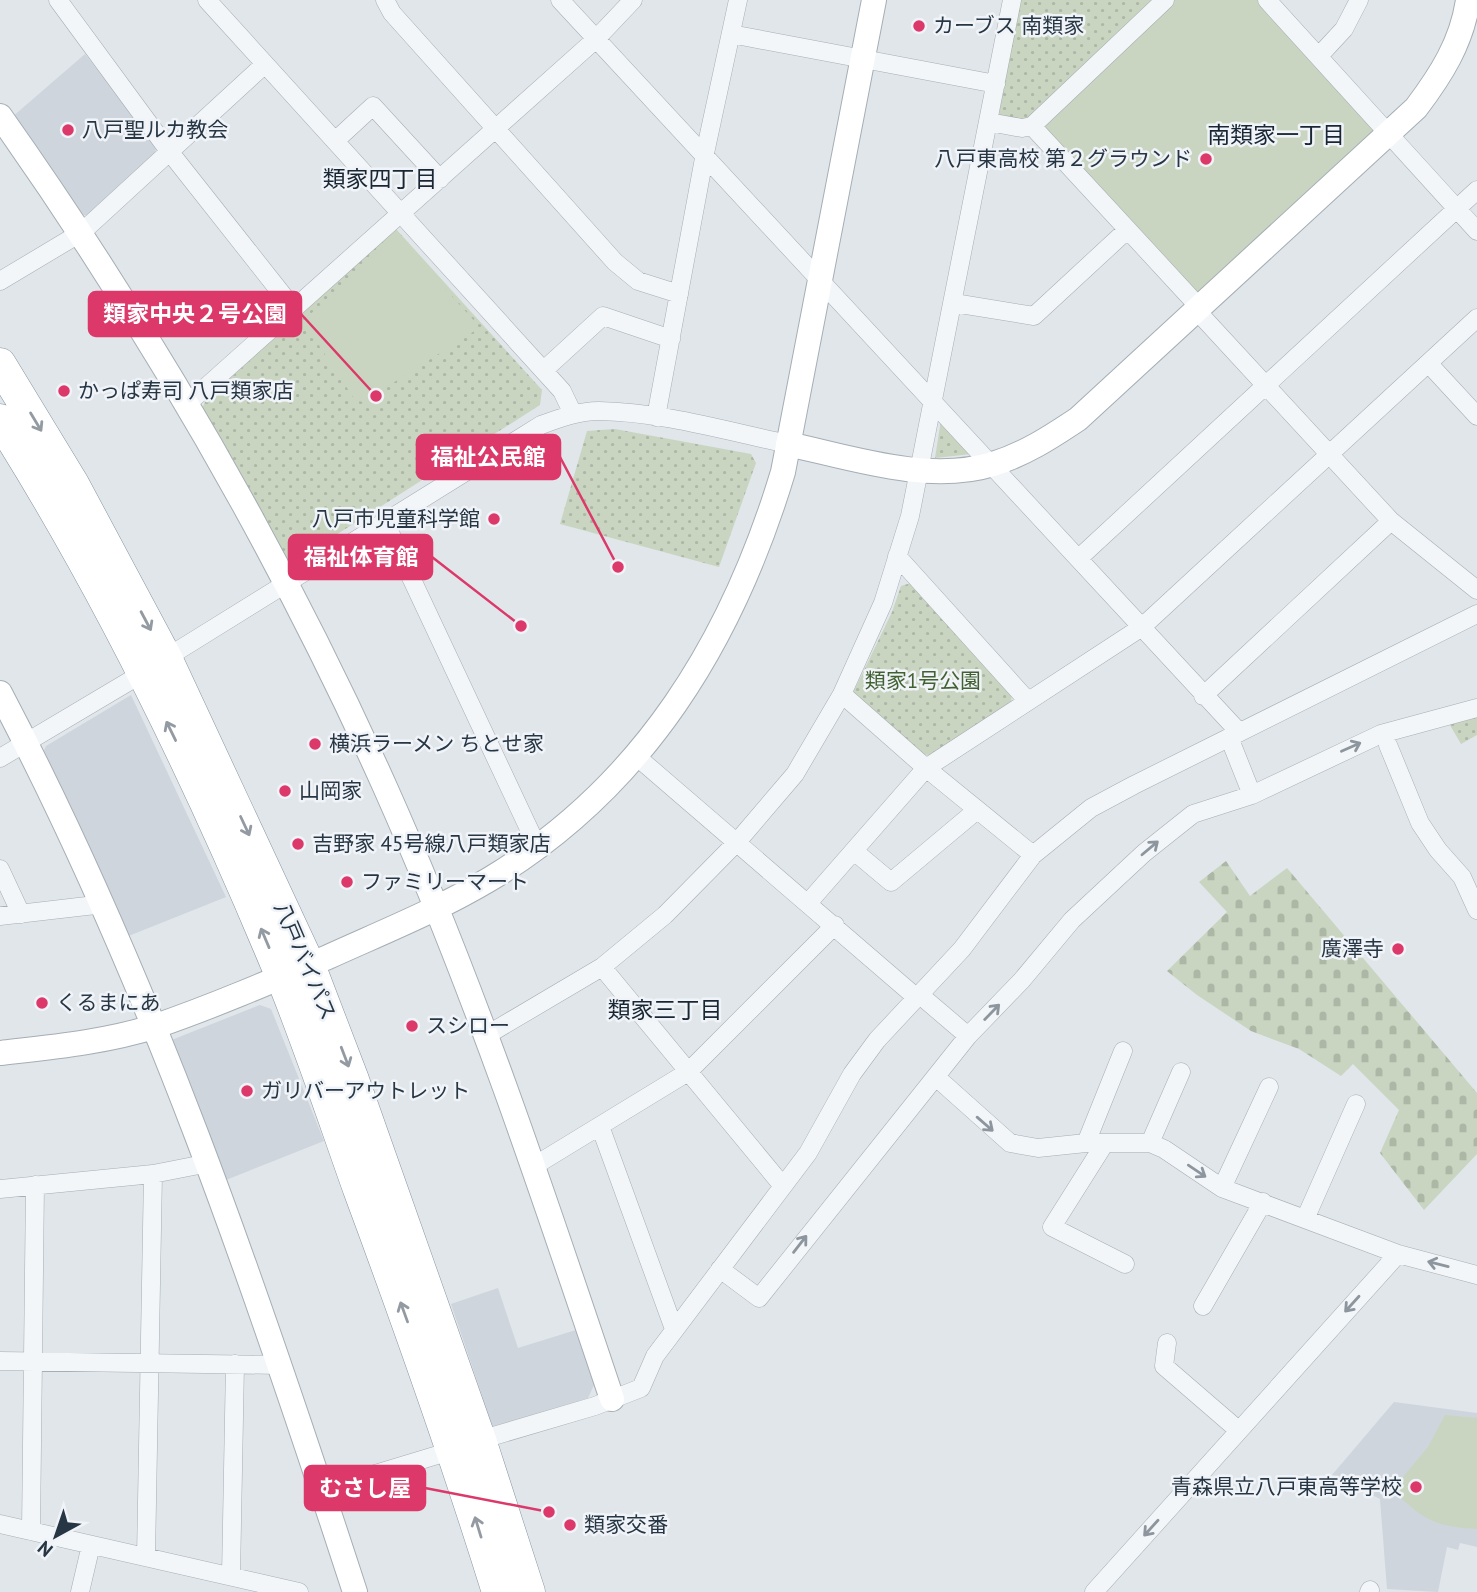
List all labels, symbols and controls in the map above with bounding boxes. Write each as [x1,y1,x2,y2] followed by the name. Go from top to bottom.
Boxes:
[933,12,1084,39] place label: カーブス 南類家
[911,18,927,34] marker: カーブス 南類家
[82,116,228,143] place label: 八戸聖ルカ教会
[1207,120,1345,149] district label: 南類家一丁目
[60,122,76,138] marker: 八戸聖ルカ教会
[934,145,1192,172] place label: 八戸東高校 第２グラウンド
[1198,151,1214,167] marker: 八戸東高校 第２グラウンド
[323,164,438,193] district label: 類家四丁目
[89,292,301,336] callout: 類家中央２号公園
[103,299,287,328] text: 類家中央２号公園
[78,377,294,404] place label: かっぱ寿司 八戸類家店
[56,383,72,399] marker: かっぱ寿司 八戸類家店
[29,412,43,432] one-way arrow
[417,435,560,479] callout: 福祉公民館
[431,442,546,471] text: 福祉公民館
[312,505,480,532] place label: 八戸市児童科学館
[486,511,502,527] marker: 八戸市児童科学館
[289,535,432,579] callout: 福祉体育館
[304,542,419,571] text: 福祉体育館
[140,610,154,631] one-way arrow
[865,667,981,694] park label: 類家1号公園
[163,721,177,742] one-way arrow
[329,730,544,757] place label: 横浜ラーメン ちとせ家
[307,736,323,752] marker: 横浜ラーメン ちとせ家
[1340,740,1361,753] one-way arrow
[299,777,362,804] place label: 山岡家
[277,783,293,799] marker: 山岡家
[238,815,252,836] one-way arrow
[312,830,551,857] place label: 吉野家 45号線八戸類家店
[290,836,306,852] marker: 吉野家 45号線八戸類家店
[1140,841,1158,856] one-way arrow
[361,868,529,895] place label: ファミリーマート
[339,874,355,890] marker: ファミリーマート
[268,898,342,1024] street label: 八戸バイパス
[258,927,271,949] one-way arrow
[1321,935,1384,962] place label: 廣澤寺
[1390,941,1406,957] marker: 廣澤寺
[56,989,161,1016] place label: くるまにあ
[34,995,50,1011] marker: くるまにあ
[608,995,723,1024] district label: 類家三丁目
[983,1003,1000,1020] one-way arrow
[426,1012,510,1039] place label: スシロー
[404,1018,420,1034] marker: スシロー
[339,1046,352,1068] one-way arrow
[261,1077,470,1104] place label: ガリバーアウトレット
[239,1083,255,1099] marker: ガリバーアウトレット
[976,1116,994,1132] one-way arrow
[1187,1164,1206,1178] one-way arrow
[793,1235,808,1253] one-way arrow
[1427,1257,1449,1270] one-way arrow
[1344,1295,1360,1313] one-way arrow
[397,1301,409,1323] one-way arrow
[305,1466,425,1510] callout: むさし屋
[319,1473,411,1502] text: むさし屋
[1171,1473,1402,1500] place label: 青森県立八戸東高等学校
[1408,1479,1424,1495] marker: 青森県立八戸東高等学校
[21,1501,91,1571] north arrow
[584,1511,668,1538] place label: 類家交番
[470,1516,483,1538] one-way arrow
[562,1517,578,1533] marker: 類家交番
[1142,1519,1159,1536] one-way arrow
[33,1536,58,1562] text: N

